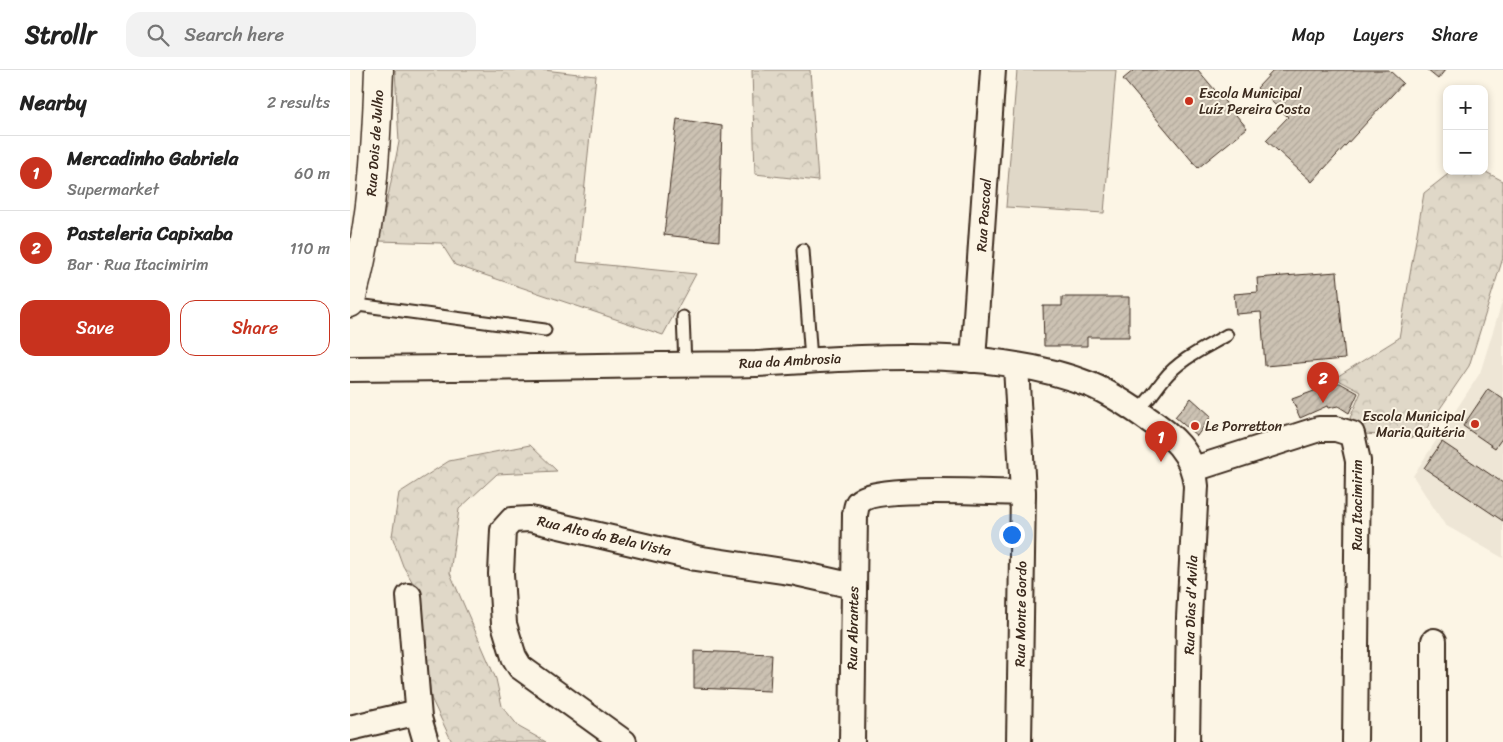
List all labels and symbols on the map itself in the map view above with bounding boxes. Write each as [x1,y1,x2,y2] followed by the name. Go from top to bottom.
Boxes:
[1199,81,1311,122] place label: Escola Municipal Luíz Pereira Costa
[359,89,391,197] street label: Rua Dois de Julho
[1183,95,1195,107] marker: Escola Municipal Luíz Pereira Costa
[969,176,999,253] street label: Rua Pascoal
[738,346,842,376] street label: Rua da Ambrosia
[1307,362,1339,403] pin: 2
[1362,404,1466,445] place label: Escola Municipal Maria Quitéria
[1205,414,1283,439] place label: Le Porretton
[1469,418,1481,430] marker: Escola Municipal Maria Quitéria
[1189,420,1201,432] marker: Le Porretton
[1145,421,1177,462] pin: 1
[1345,459,1370,551] street label: Rua Itacimirim
[535,508,674,564] street label: Rua Alto da Bela Vista
[999,522,1025,548] your location
[1177,554,1205,655] street label: Rua Dias d'Avila
[1008,561,1034,667] street label: Rua Monte Gordo
[840,585,866,670] street label: Rua Abrantes

